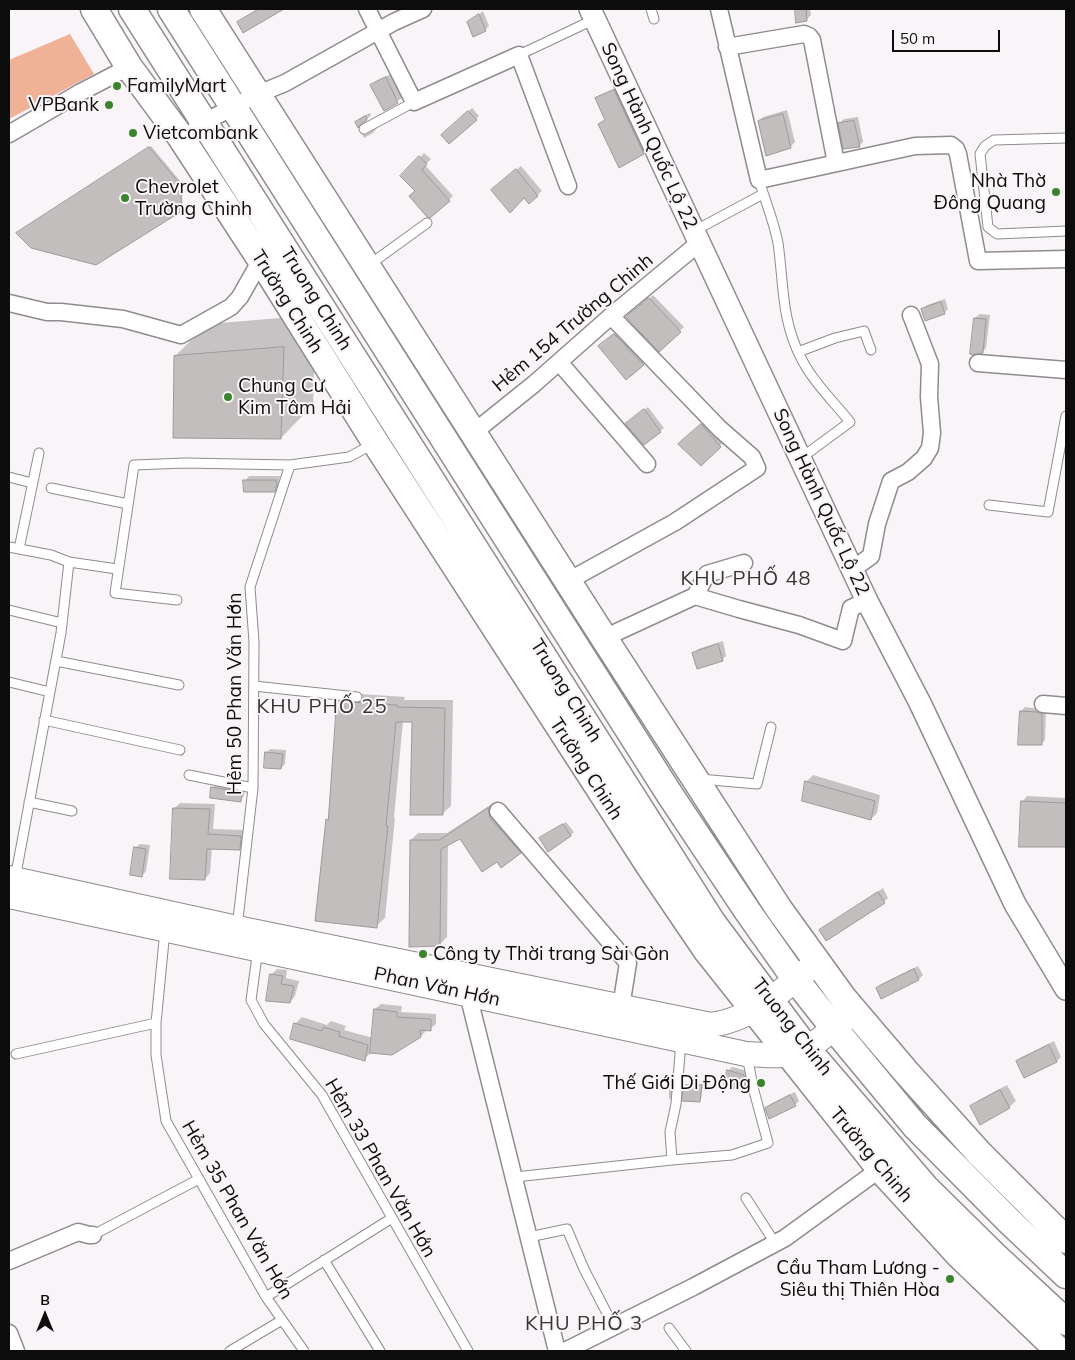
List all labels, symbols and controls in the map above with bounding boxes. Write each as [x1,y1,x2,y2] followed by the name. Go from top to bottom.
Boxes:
[895,20,1002,52] scale bar
[900,29,935,48] text: 50 m
[596,39,702,233] street label: Song Hành Quốc Lộ 22
[127,75,226,97] place label: FamilyMart
[111,80,123,92] marker: FamilyMart
[28,94,99,116] place label: VPBank
[103,99,115,111] marker: VPBank
[143,122,258,144] place label: Vietcombank
[127,127,139,139] marker: Vietcombank
[934,170,1046,214] place label: Nhà Thờ Đông Quang
[135,176,252,220] place label: Chevrolet Trường Chinh
[1050,186,1062,198] marker: Nhà Thờ Đông Quang
[119,192,131,204] marker: Chevrolet Trường Chinh
[275,243,357,355] street label: Truong Chinh
[246,246,328,358] street label: Trường Chinh
[488,249,658,397] street label: Hẻm 154 Trường Chinh
[238,375,351,419] place label: Chung Cư Kim Tâm Hải
[222,391,234,403] marker: Chung Cư Kim Tâm Hải
[768,405,874,599] street label: Song Hành Quốc Lộ 22
[679,567,813,591] district label: KHU PHỐ 48
[224,593,246,795] street label: Hẻm 50 Phan Văn Hớn
[525,635,607,747] street label: Truong Chinh
[255,695,389,719] district label: KHU PHỐ 25
[545,714,627,824] street label: Trường Chinh
[433,943,669,965] place label: Công ty Thời trang Sài Gòn
[417,948,429,960] marker: Công ty Thời trang Sài Gòn
[372,963,502,1011] street label: Phan Văn Hớn
[747,974,837,1080] street label: Truong Chinh
[603,1072,751,1094] place label: Thế Giới Di Động
[319,1075,441,1261] street label: Hẻm 33 Phan Văn Hớn
[755,1077,767,1089] marker: Thế Giới Di Động
[825,1103,917,1207] street label: Trường Chinh
[176,1117,298,1303] street label: Hẻm 35 Phan Văn Hớn
[776,1257,940,1301] place label: Cầu Tham Lương - Siêu thị Thiên Hòa
[944,1273,956,1285] marker: Cầu Tham Lương - Siêu thị Thiên Hòa
[20,1290,70,1340] north arrow
[40,1291,50,1309] text: B
[524,1312,644,1336] district label: KHU PHỐ 3

